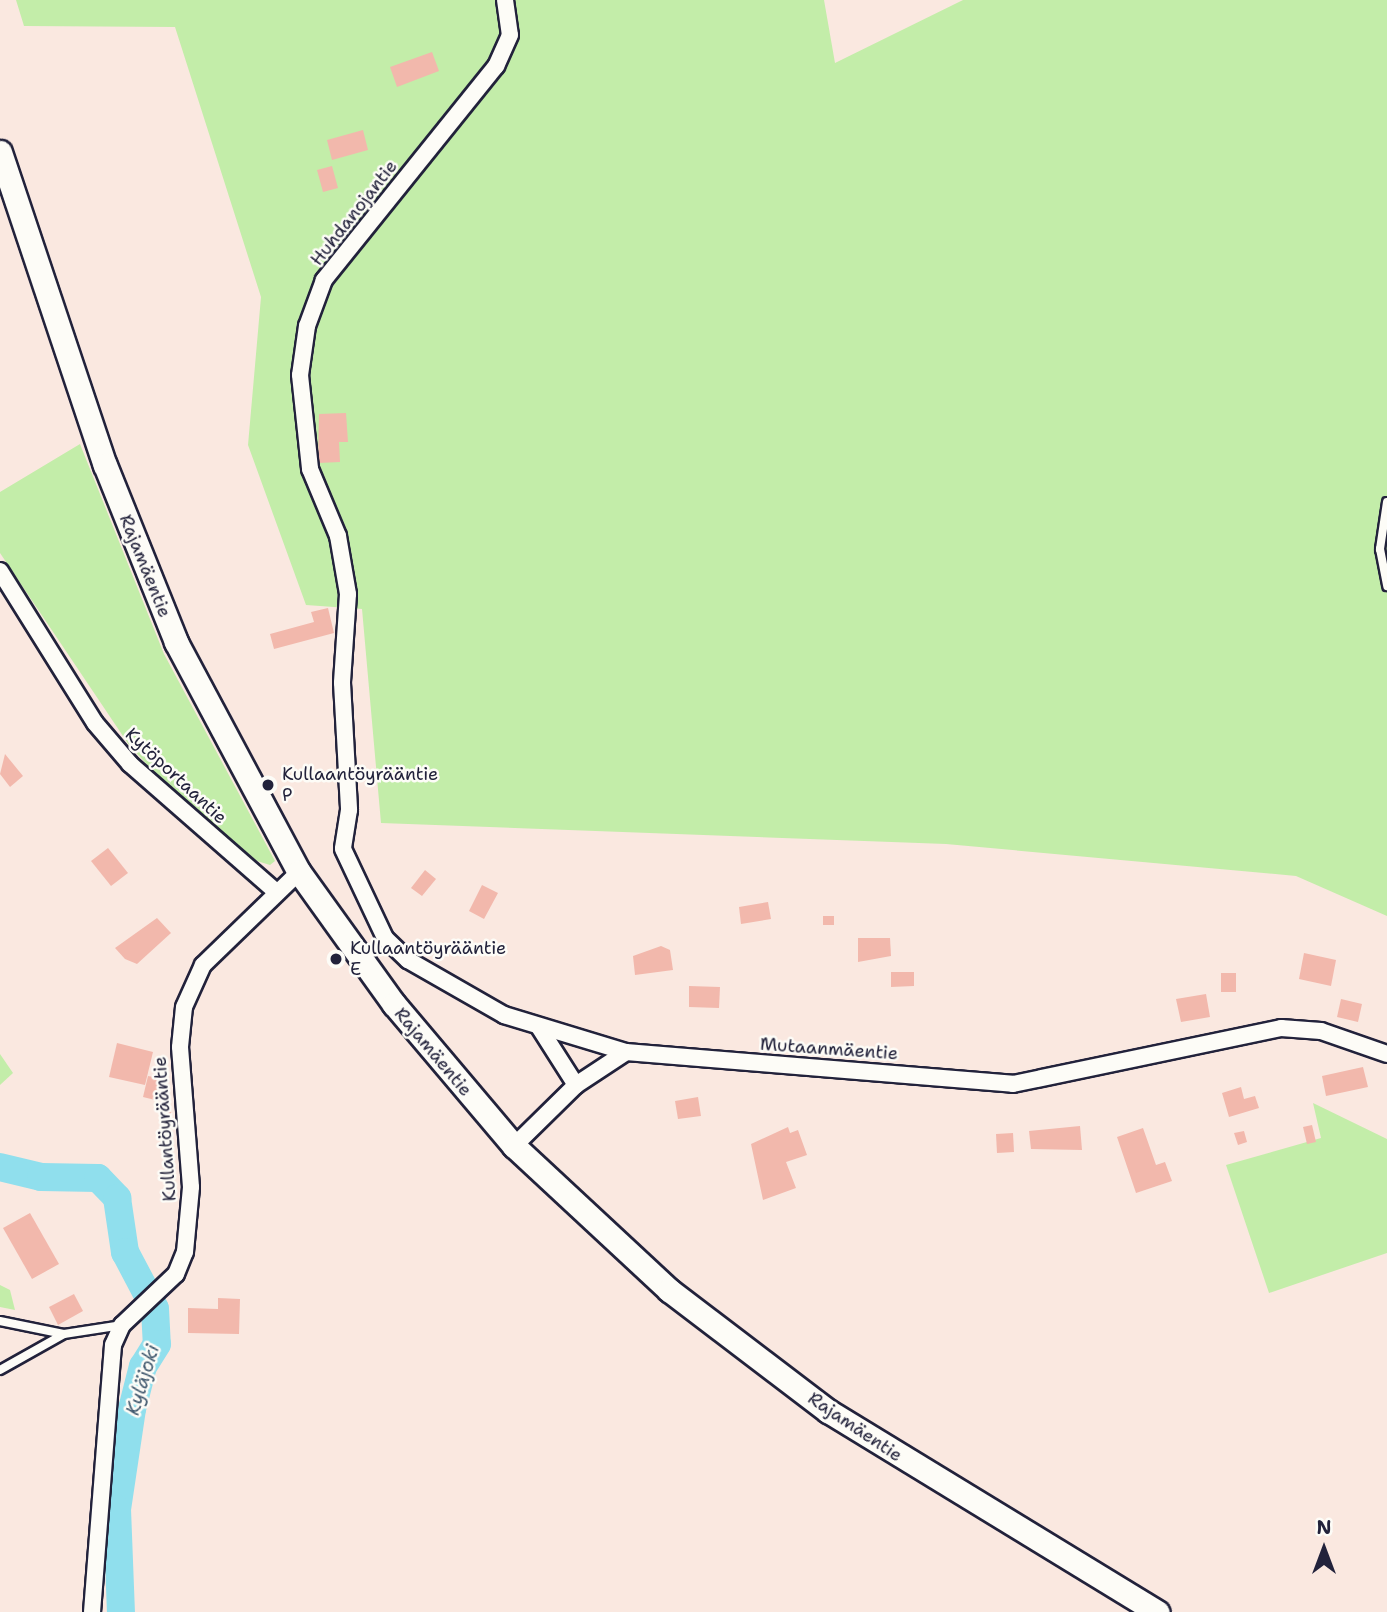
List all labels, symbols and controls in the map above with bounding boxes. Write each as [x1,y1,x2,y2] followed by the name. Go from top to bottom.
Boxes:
[306,156,402,270] street label: Huhdanojantie
[115,511,175,621] street label: Rajamäentie
[121,723,231,829] street label: Kytöportaantie
[282,764,438,806] place label: Kullaantöyrääntie P
[260,777,276,793] marker: Kullaantöyrääntie P
[350,938,506,981] place label: Kullaantöyrääntie E
[328,951,344,967] marker: Kullaantöyrääntie E
[390,1003,476,1101] street label: Rajamäentie
[759,1033,899,1065] street label: Mutaanmäentie
[149,1056,181,1202] street label: Kullantöyrääntie
[121,1342,165,1418] water label: Kyläjoki
[804,1388,906,1466] street label: Rajamäentie
[1289,1514,1359,1584] north arrow
[1316,1515,1332,1540] text: N

